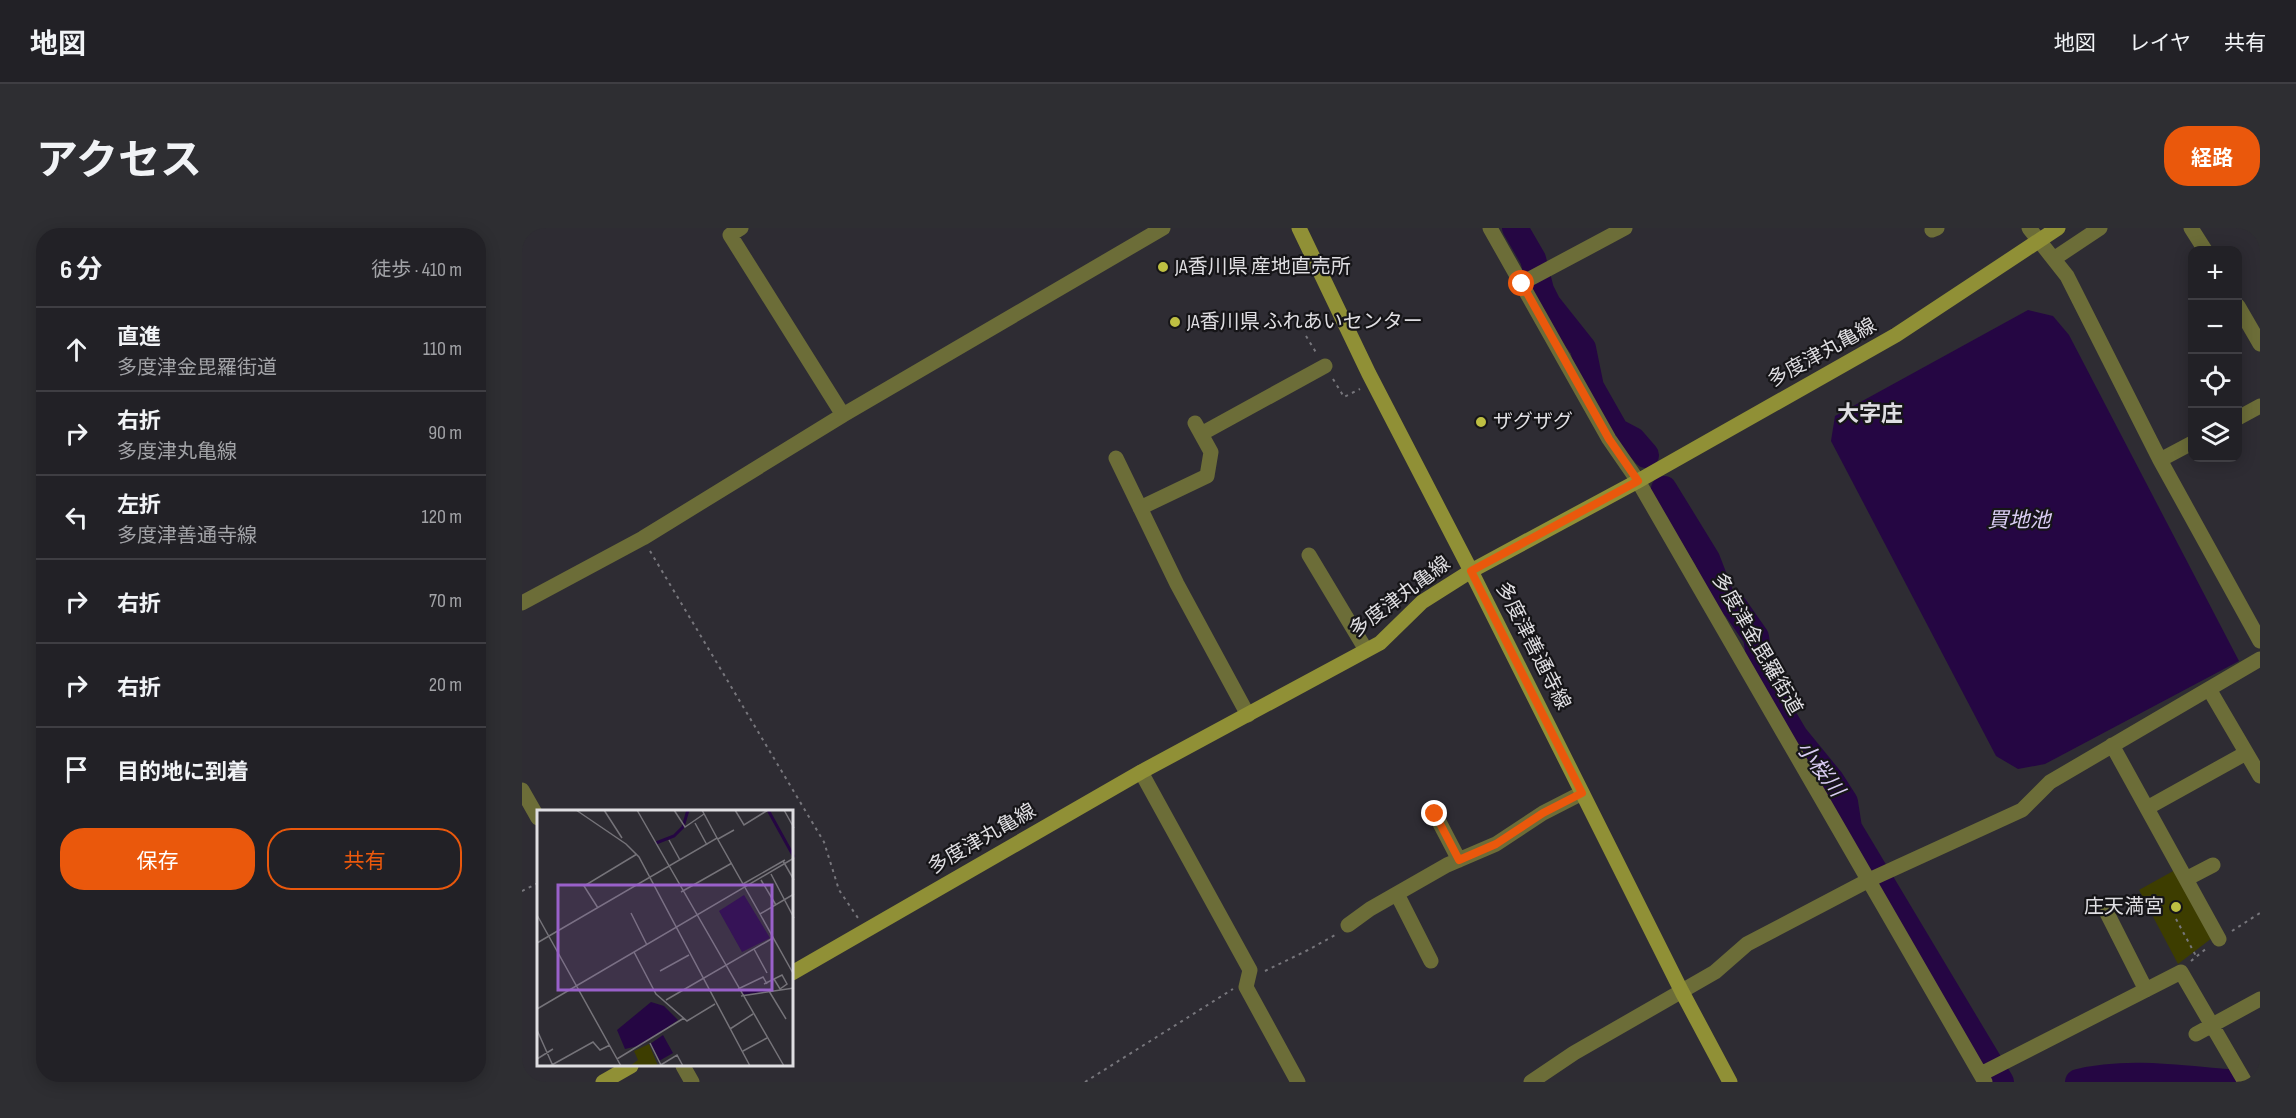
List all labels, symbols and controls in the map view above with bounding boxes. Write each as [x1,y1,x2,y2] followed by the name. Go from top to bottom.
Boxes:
[30,28,86,61] text: 地図
[2054,31,2096,56] text: 地図
[2129,31,2191,56] text: レイヤ
[2224,31,2266,56] text: 共有
[2164,126,2260,186] button: 経路
[36,136,202,187] text: アクセス
[2188,246,2242,462] map controls
[2188,246,2242,300] button: +
[60,255,102,286] text: 6 分
[1174,255,1351,279] place label: JA香川県 産地直売所
[371,258,462,282] text: 徒歩 · 410 m
[1156,260,1170,274] marker: JA香川県 産地直売所
[1508,270,1534,296] route start
[2188,300,2242,354] button: −
[1186,310,1423,334] place label: JA香川県 ふれあいセンター
[1764,313,1880,393] street label: 多度津丸亀線
[1168,315,1182,329] marker: JA香川県 ふれあいセンター
[117,324,161,351] text: 直進
[60,333,93,366] icon: ahead
[423,337,462,361] text: 110 m
[2188,354,2242,408] button: locate
[117,356,277,380] text: 多度津金毘羅街道
[1837,401,1903,428] district label: 大字庄
[117,408,161,435] text: 右折
[2188,408,2242,462] button: layers
[1493,410,1573,434] place label: ザグザグ
[1474,415,1488,429] marker: ザグザグ
[60,417,93,450] icon: right
[428,421,462,445] text: 90 m
[117,440,237,464] text: 多度津丸亀線
[117,492,161,519] text: 左折
[60,501,93,534] icon: left
[422,505,462,529] text: 120 m
[1988,508,2052,533] water label: 買地池
[117,524,257,548] text: 多度津善通寺線
[1345,551,1455,643] street label: 多度津丸亀線
[1707,569,1807,719] street label: 多度津金毘羅街道
[1491,578,1575,714] street label: 多度津善通寺線
[60,585,93,618] icon: right
[429,589,462,613] text: 70 m
[117,591,161,618] text: 右折
[60,669,93,702] icon: right
[429,673,462,697] text: 20 m
[117,675,161,702] text: 右折
[1791,736,1850,803] water label: 小桜川
[60,753,93,786] icon: arrive
[117,759,249,786] text: 目的地に到着
[924,799,1040,879] street label: 多度津丸亀線
[1421,800,1447,826] route end
[537,810,794,1067] inset map
[60,828,255,890] button: 保存
[267,828,462,890] button: 共有
[2084,895,2164,919] place label: 庄天満宮
[2169,900,2183,914] marker: 庄天満宮

